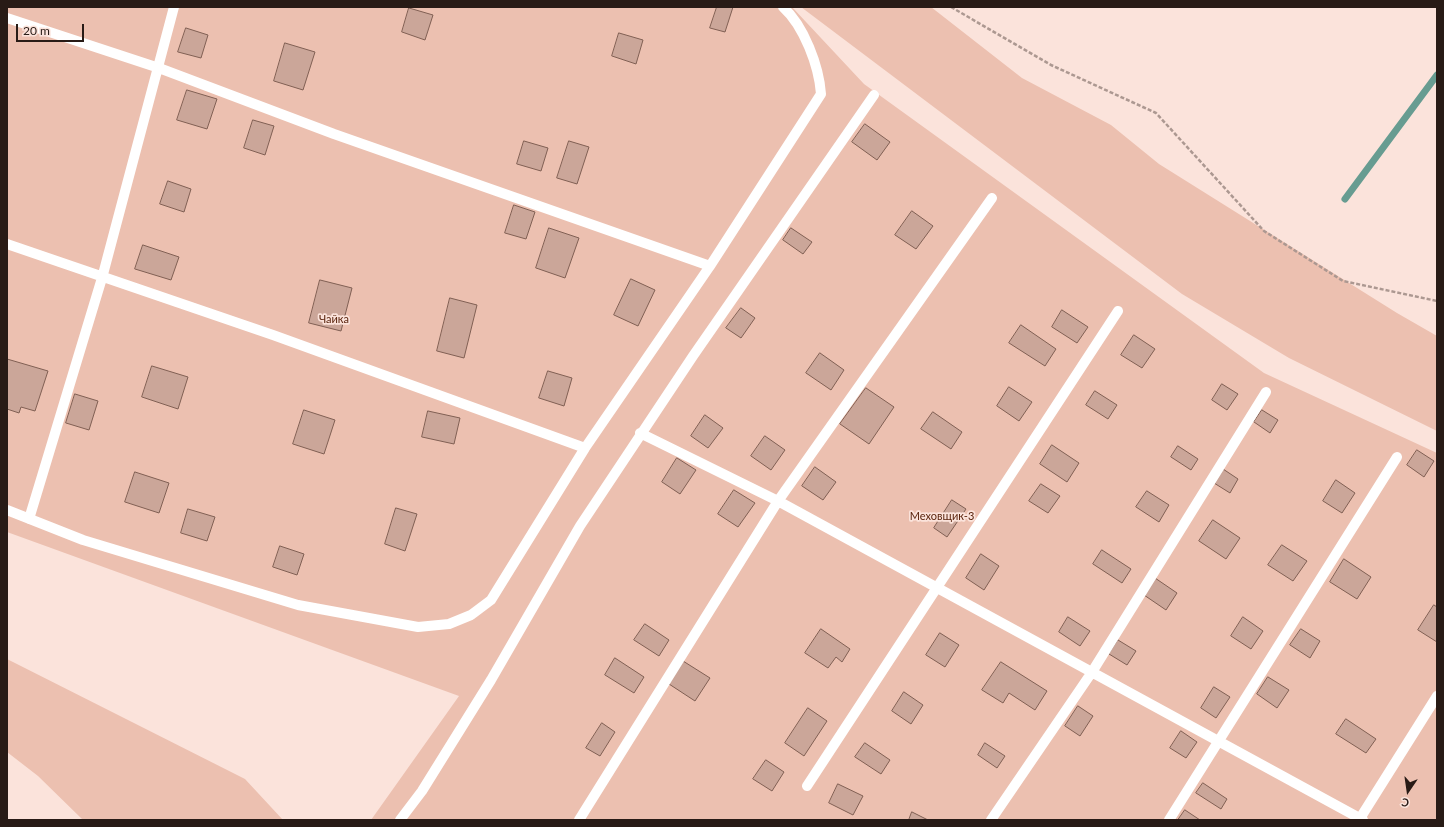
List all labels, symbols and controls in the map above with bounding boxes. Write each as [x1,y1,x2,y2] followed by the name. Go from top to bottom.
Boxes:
[18,16,86,42] scale bar
[23,23,50,38] text: 20 m
[319,312,349,326] park label: Чайка
[910,509,974,523] park label: Меховщик-3
[1388,771,1428,811] north arrow
[1400,796,1410,810] text: С

